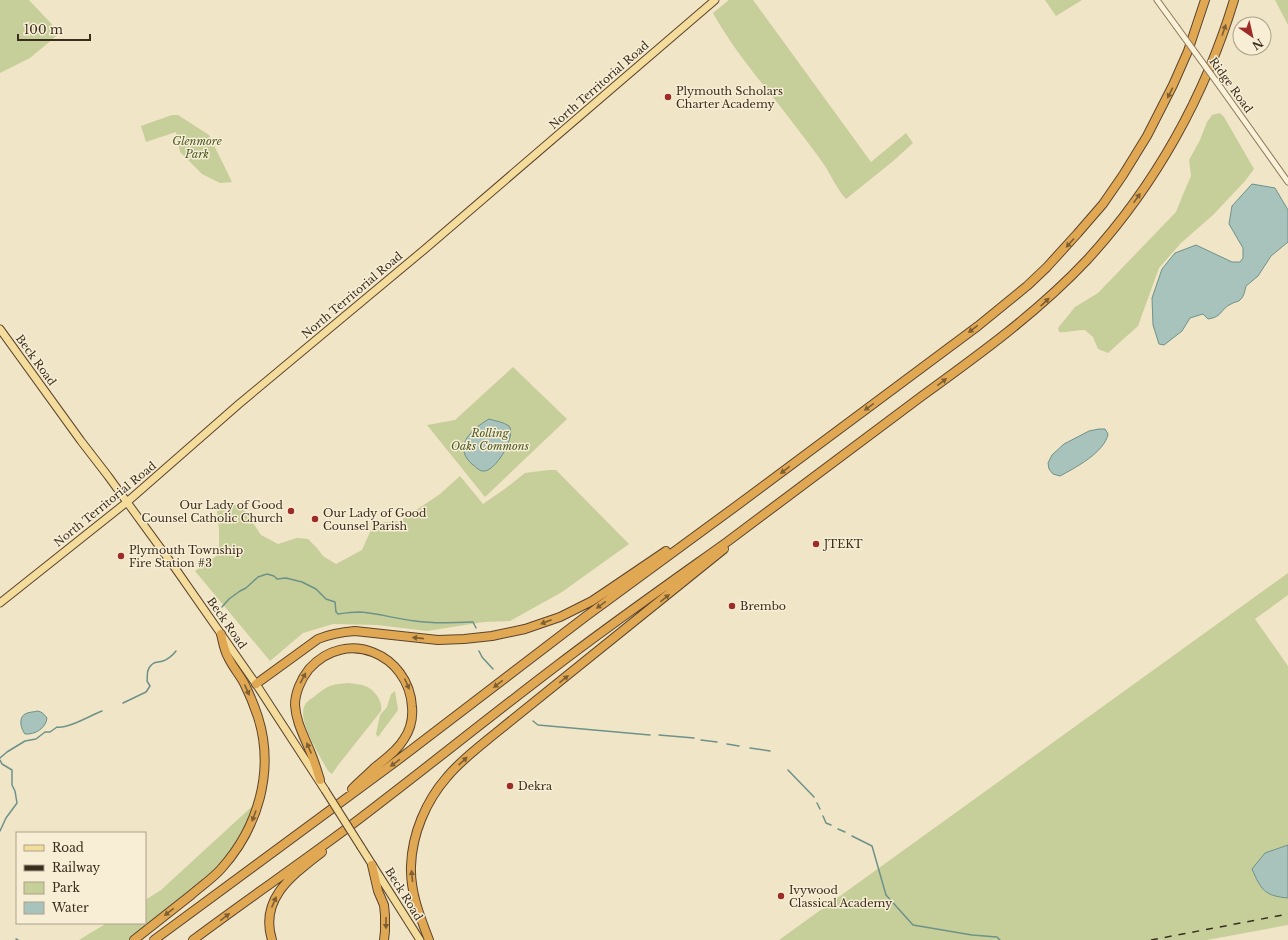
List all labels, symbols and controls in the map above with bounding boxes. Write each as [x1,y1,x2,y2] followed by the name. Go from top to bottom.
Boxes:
[18,16,90,42] scale bar
[1232,16,1272,56] north arrow
[24,22,63,37] text: 100 m
[1221,24,1227,36] one-way arrow
[1249,36,1266,53] text: N
[546,38,652,132] street label: North Territorial Road
[1206,55,1256,116] street label: Ridge Road
[676,84,783,111] place label: Plymouth Scholars Charter Academy
[1166,87,1173,99] one-way arrow
[663,92,673,102] marker: Plymouth Scholars Charter Academy
[172,134,222,161] park label: Glenmore Park
[1133,193,1141,204] one-way arrow
[1066,238,1075,247] one-way arrow
[299,248,406,341] street label: North Territorial Road
[1040,298,1049,307] one-way arrow
[968,325,979,334] one-way arrow
[13,332,60,389] street label: Beck Road
[937,378,947,386] one-way arrow
[864,403,874,411] one-way arrow
[451,426,529,453] park label: Rolling Oaks Commons
[51,458,159,549] street label: North Territorial Road
[779,466,790,474] one-way arrow
[141,498,284,525] place label: Our Lady of Good Counsel Catholic Church
[286,506,296,516] marker: Our Lady of Good Counsel Catholic Church
[323,506,427,533] place label: Our Lady of Good Counsel Parish
[310,514,320,524] marker: Our Lady of Good Counsel Parish
[822,537,863,551] place label: JTEKT
[811,539,821,549] marker: JTEKT
[129,543,243,570] place label: Plymouth Township Fire Station #3
[116,551,126,561] marker: Plymouth Township Fire Station #3
[660,593,670,602] one-way arrow
[204,595,250,652] street label: Beck Road
[740,599,786,613] place label: Brembo
[596,601,606,609] one-way arrow
[727,601,737,611] marker: Brembo
[540,620,552,626] one-way arrow
[412,635,424,641] one-way arrow
[300,673,307,684] one-way arrow
[558,674,569,683] one-way arrow
[404,679,410,690] one-way arrow
[492,679,503,688] one-way arrow
[244,685,250,696] one-way arrow
[306,742,312,753] one-way arrow
[458,756,468,766] one-way arrow
[389,759,400,767] one-way arrow
[518,779,553,793] place label: Dekra
[505,781,515,791] marker: Dekra
[251,810,257,822] one-way arrow
[16,832,146,924] legend
[52,840,84,855] text: Road
[52,860,101,875] text: Railway
[382,865,426,924] street label: Beck Road
[408,870,415,882] one-way arrow
[52,880,80,895] text: Park
[789,883,892,910] place label: Ivywood Classical Academy
[776,891,786,901] marker: Ivywood Classical Academy
[271,896,277,908] one-way arrow
[51,900,89,915] text: Water
[164,907,175,916] one-way arrow
[219,912,230,921] one-way arrow
[383,917,389,930] one-way arrow

